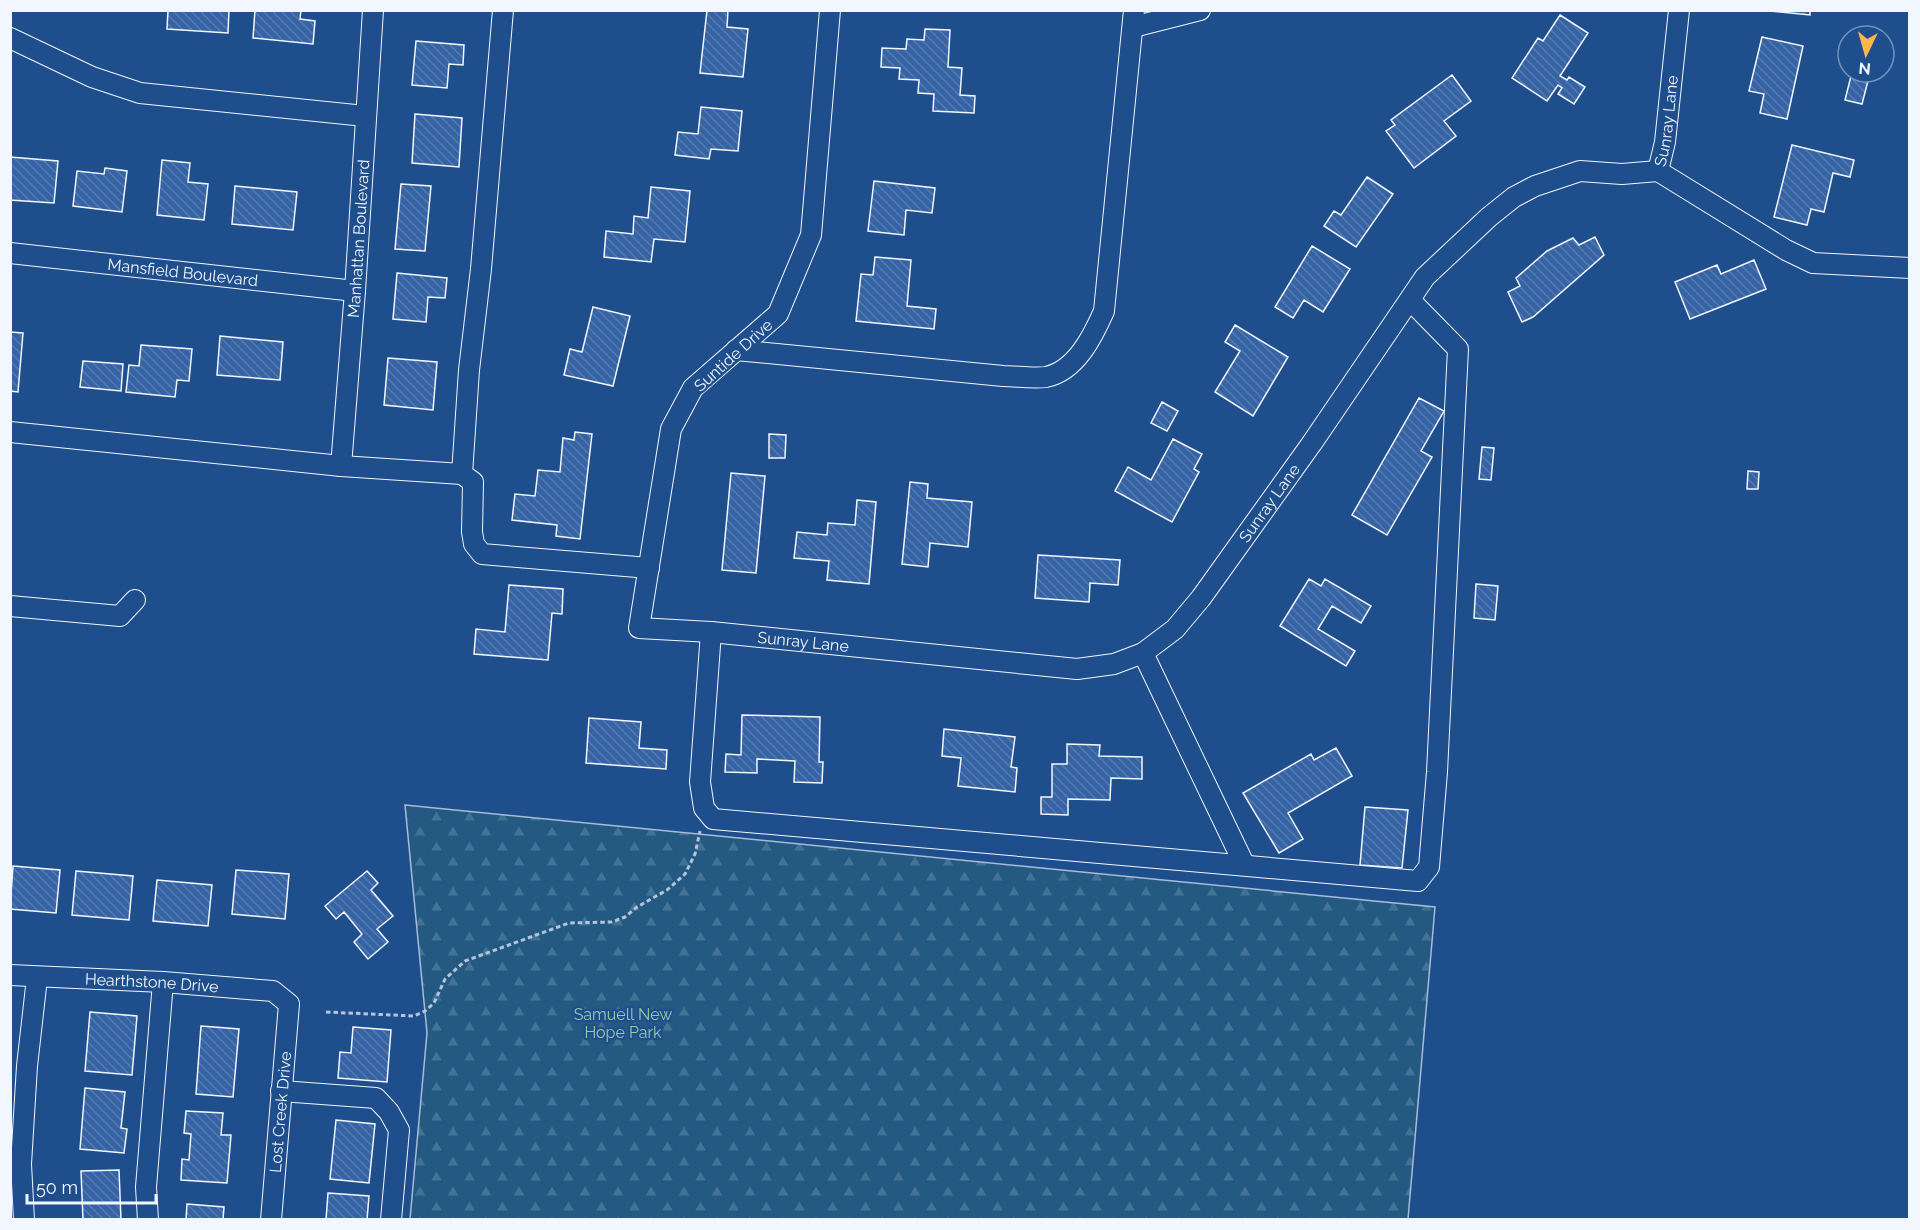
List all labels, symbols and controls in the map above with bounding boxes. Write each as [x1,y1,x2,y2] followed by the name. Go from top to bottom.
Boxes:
[1836,24,1896,84] north arrow
[1858,58,1872,78] text: N
[1650,74,1682,168] street label: Sunray Lane
[344,159,373,319] street label: Manhattan Boulevard
[107,255,259,290] street label: Mansfield Boulevard
[690,315,776,396] street label: Suntide Drive
[1235,460,1304,546] street label: Sunray Lane
[757,628,850,656] street label: Sunray Lane
[85,969,219,997] street label: Hearthstone Drive
[574,1005,672,1042] park label: Samuell New Hope Park
[266,1051,295,1173] street label: Lost Creek Drive
[27,1167,156,1205] scale bar
[36,1177,78,1198] text: 50 m

